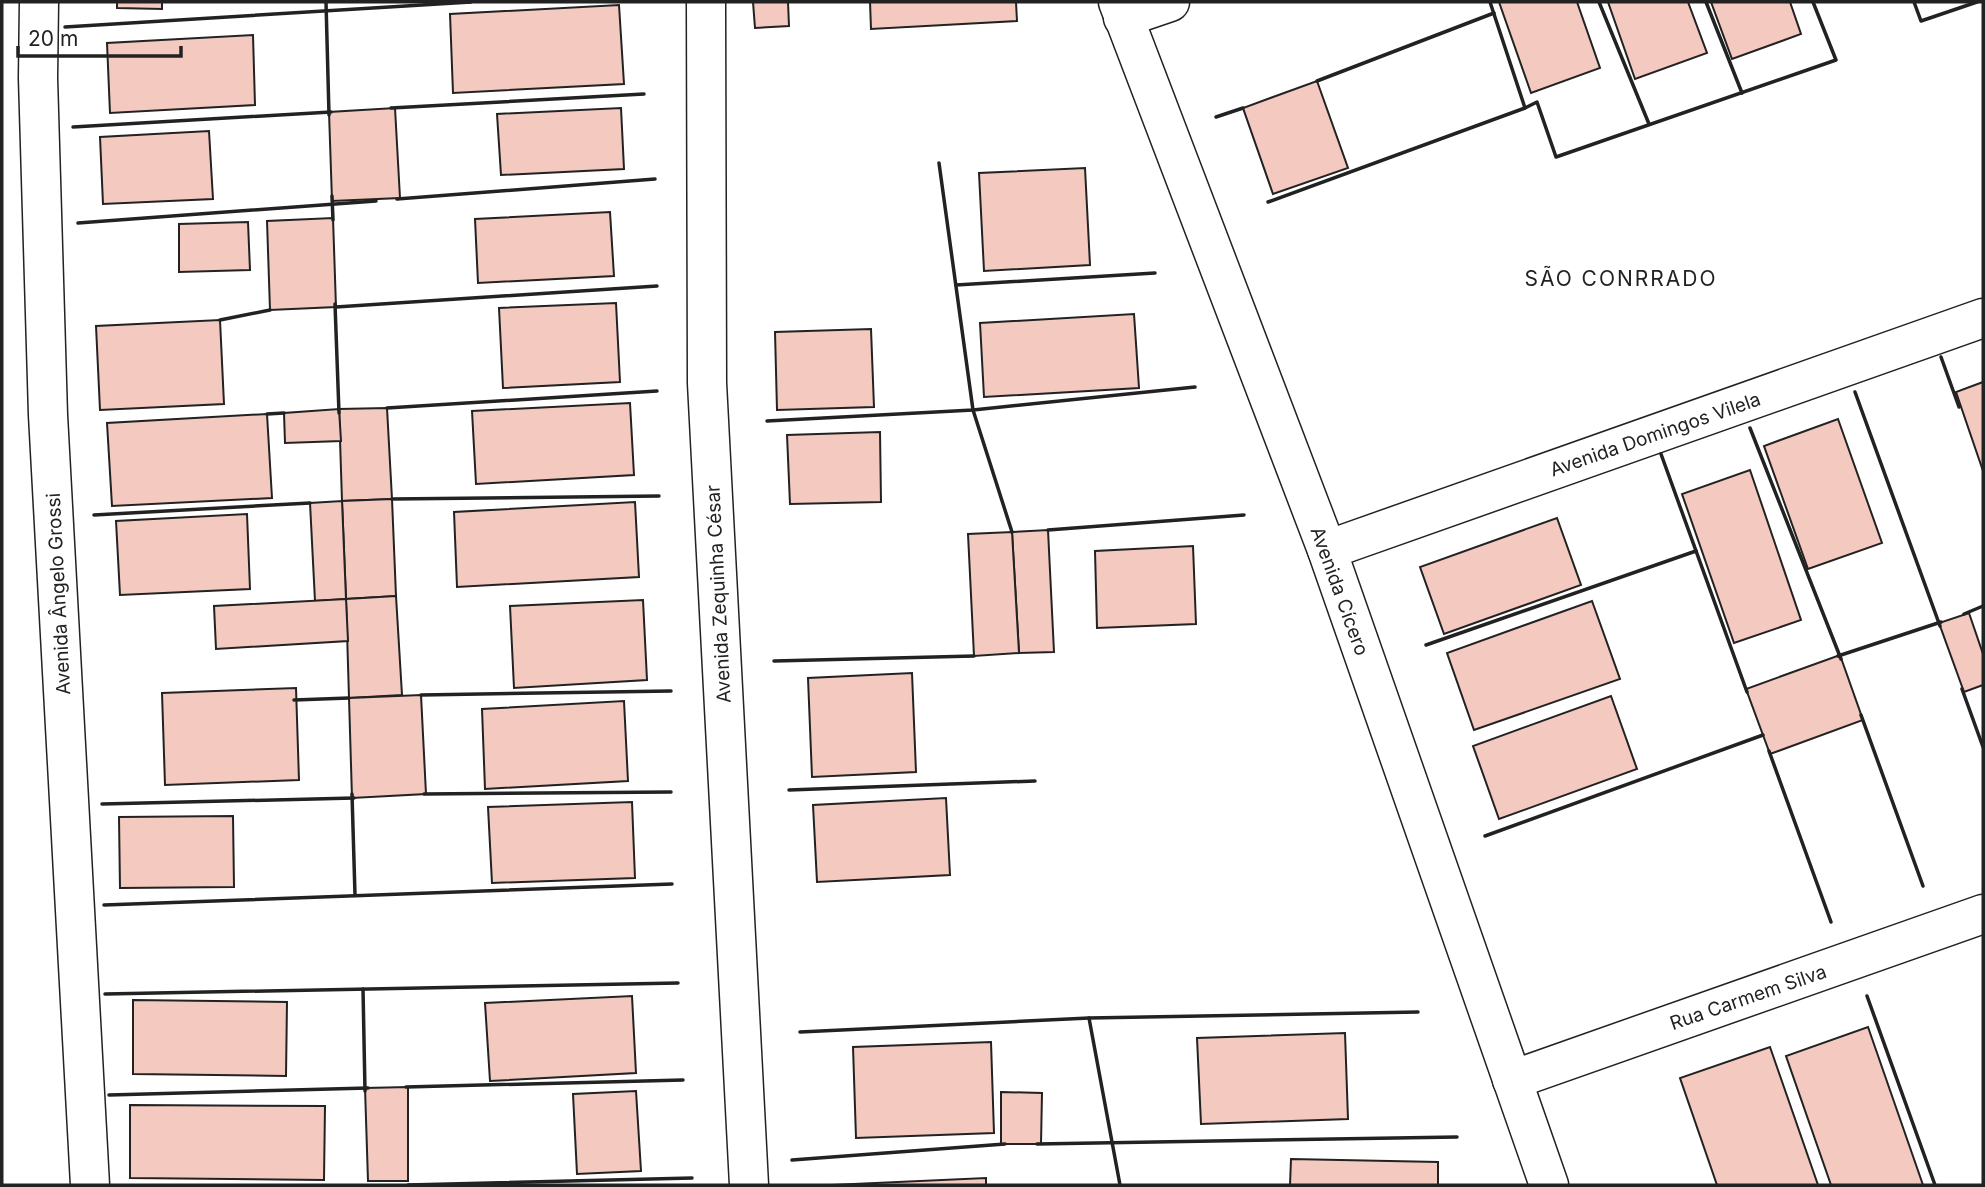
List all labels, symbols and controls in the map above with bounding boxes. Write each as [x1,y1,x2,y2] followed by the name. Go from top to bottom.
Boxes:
[18,14,180,58] scale bar
[28,26,78,51] text: 20 m
[1524,265,1718,291] district label: SÃO CONRRADO
[1547,388,1764,481] street label: Avenida Domingos Vilela
[701,484,736,704] street label: Avenida Zequinha César
[42,492,75,696] street label: Avenida Ângelo Grossi
[1306,524,1373,659] street label: Avenida Cícero
[1667,960,1829,1035] street label: Rua Carmem Silva

